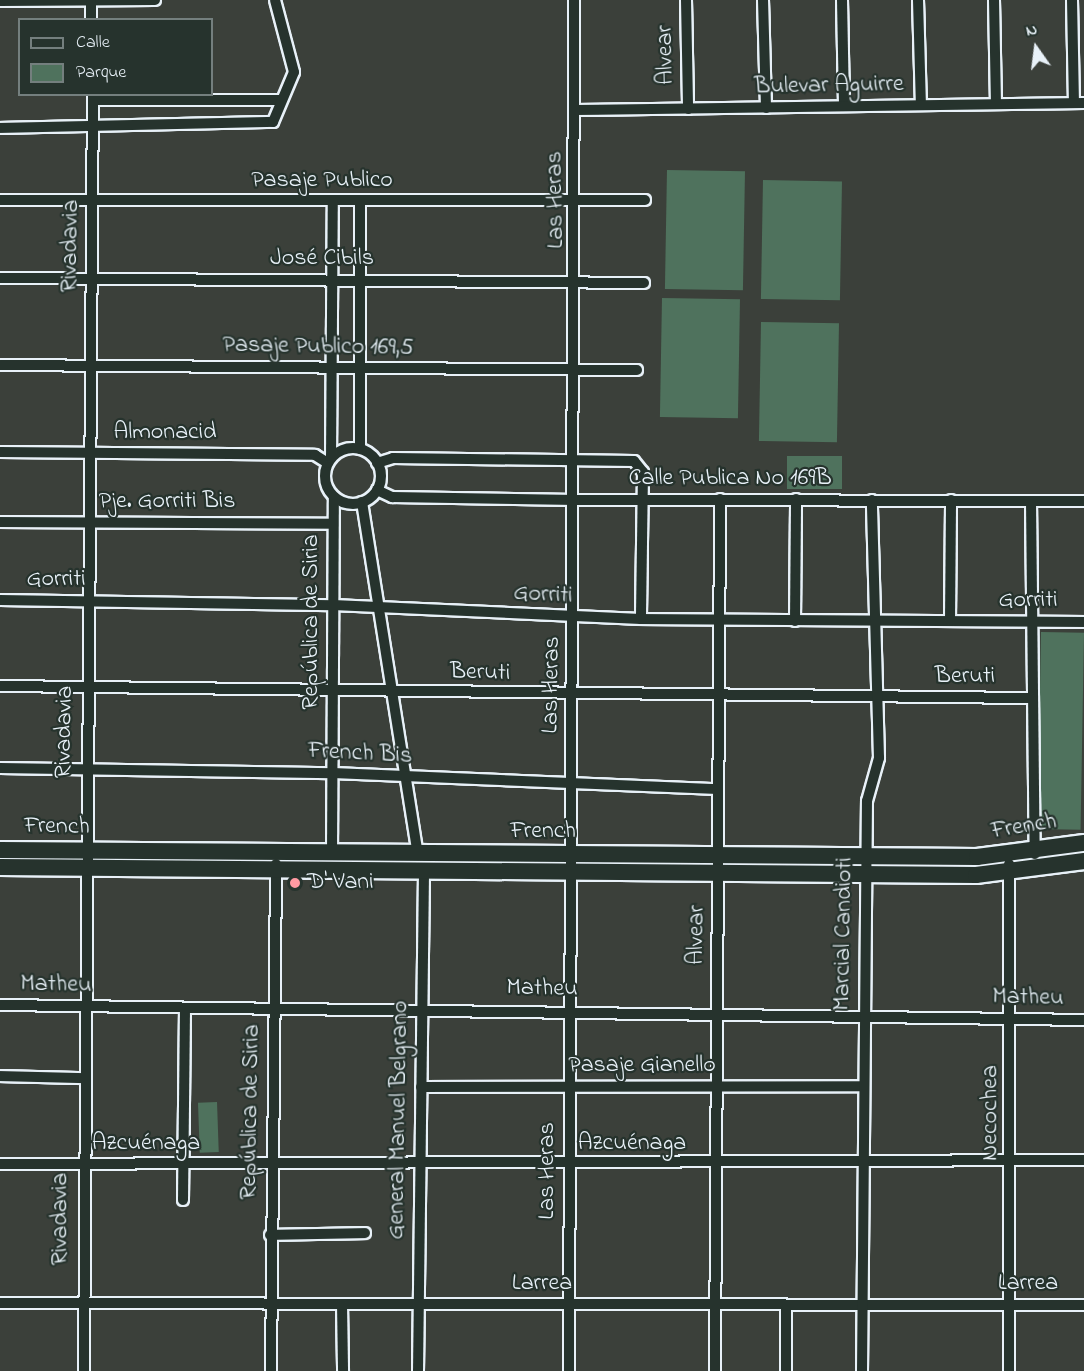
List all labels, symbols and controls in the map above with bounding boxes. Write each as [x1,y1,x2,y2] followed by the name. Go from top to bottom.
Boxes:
[18,18,213,96] legend
[1006,18,1066,78] north arrow
[1023,18,1040,43] text: N
[651,25,681,85] street label: Alvear
[76,30,110,56] text: Calle
[76,60,126,86] text: Parque
[754,70,904,102] street label: Bulevar Aguirre
[541,151,571,249] street label: Las Heras
[251,167,393,195] street label: Pasaje Publico
[56,199,86,293] street label: Rivadavia
[270,245,374,273] street label: José Cibils
[222,331,414,363] street label: Pasaje Publico 169,5
[113,419,217,447] street label: Almonacid
[628,465,832,493] street label: Calle Publica No 169B
[99,488,235,516] street label: Pje. Gorriti Bis
[298,534,326,710] street label: República de Siria
[26,566,86,594] street label: Gorriti
[513,579,573,611] street label: Gorriti
[998,587,1058,615] street label: Gorriti
[537,636,567,734] street label: Las Heras
[449,658,511,688] street label: Beruti
[935,663,995,691] street label: Beruti
[50,685,80,779] street label: Rivadavia
[307,737,413,771] street label: French Bis
[989,808,1059,846] street label: French
[24,812,90,842] street label: French
[510,818,576,846] street label: French
[828,857,860,1011] street label: Marcial Candioti
[307,869,374,897] place label: D' Vani
[288,876,302,890] marker: D' Vani
[682,905,712,965] street label: Alvear
[20,970,92,1000] street label: Matheu
[506,974,578,1004] street label: Matheu
[992,983,1064,1013] street label: Matheu
[383,1000,415,1240] street label: General Manuel Belgrano
[235,1024,267,1200] street label: República de Siria
[568,1052,716,1080] street label: Pasaje Gianello
[977,1065,1005,1161] street label: Necochea
[534,1122,562,1220] street label: Las Heras
[92,1130,200,1158] street label: Azcuénaga
[578,1130,686,1158] street label: Azcuénaga
[47,1173,75,1265] street label: Rivadavia
[512,1270,572,1298] street label: Larrea
[998,1270,1058,1298] street label: Larrea

